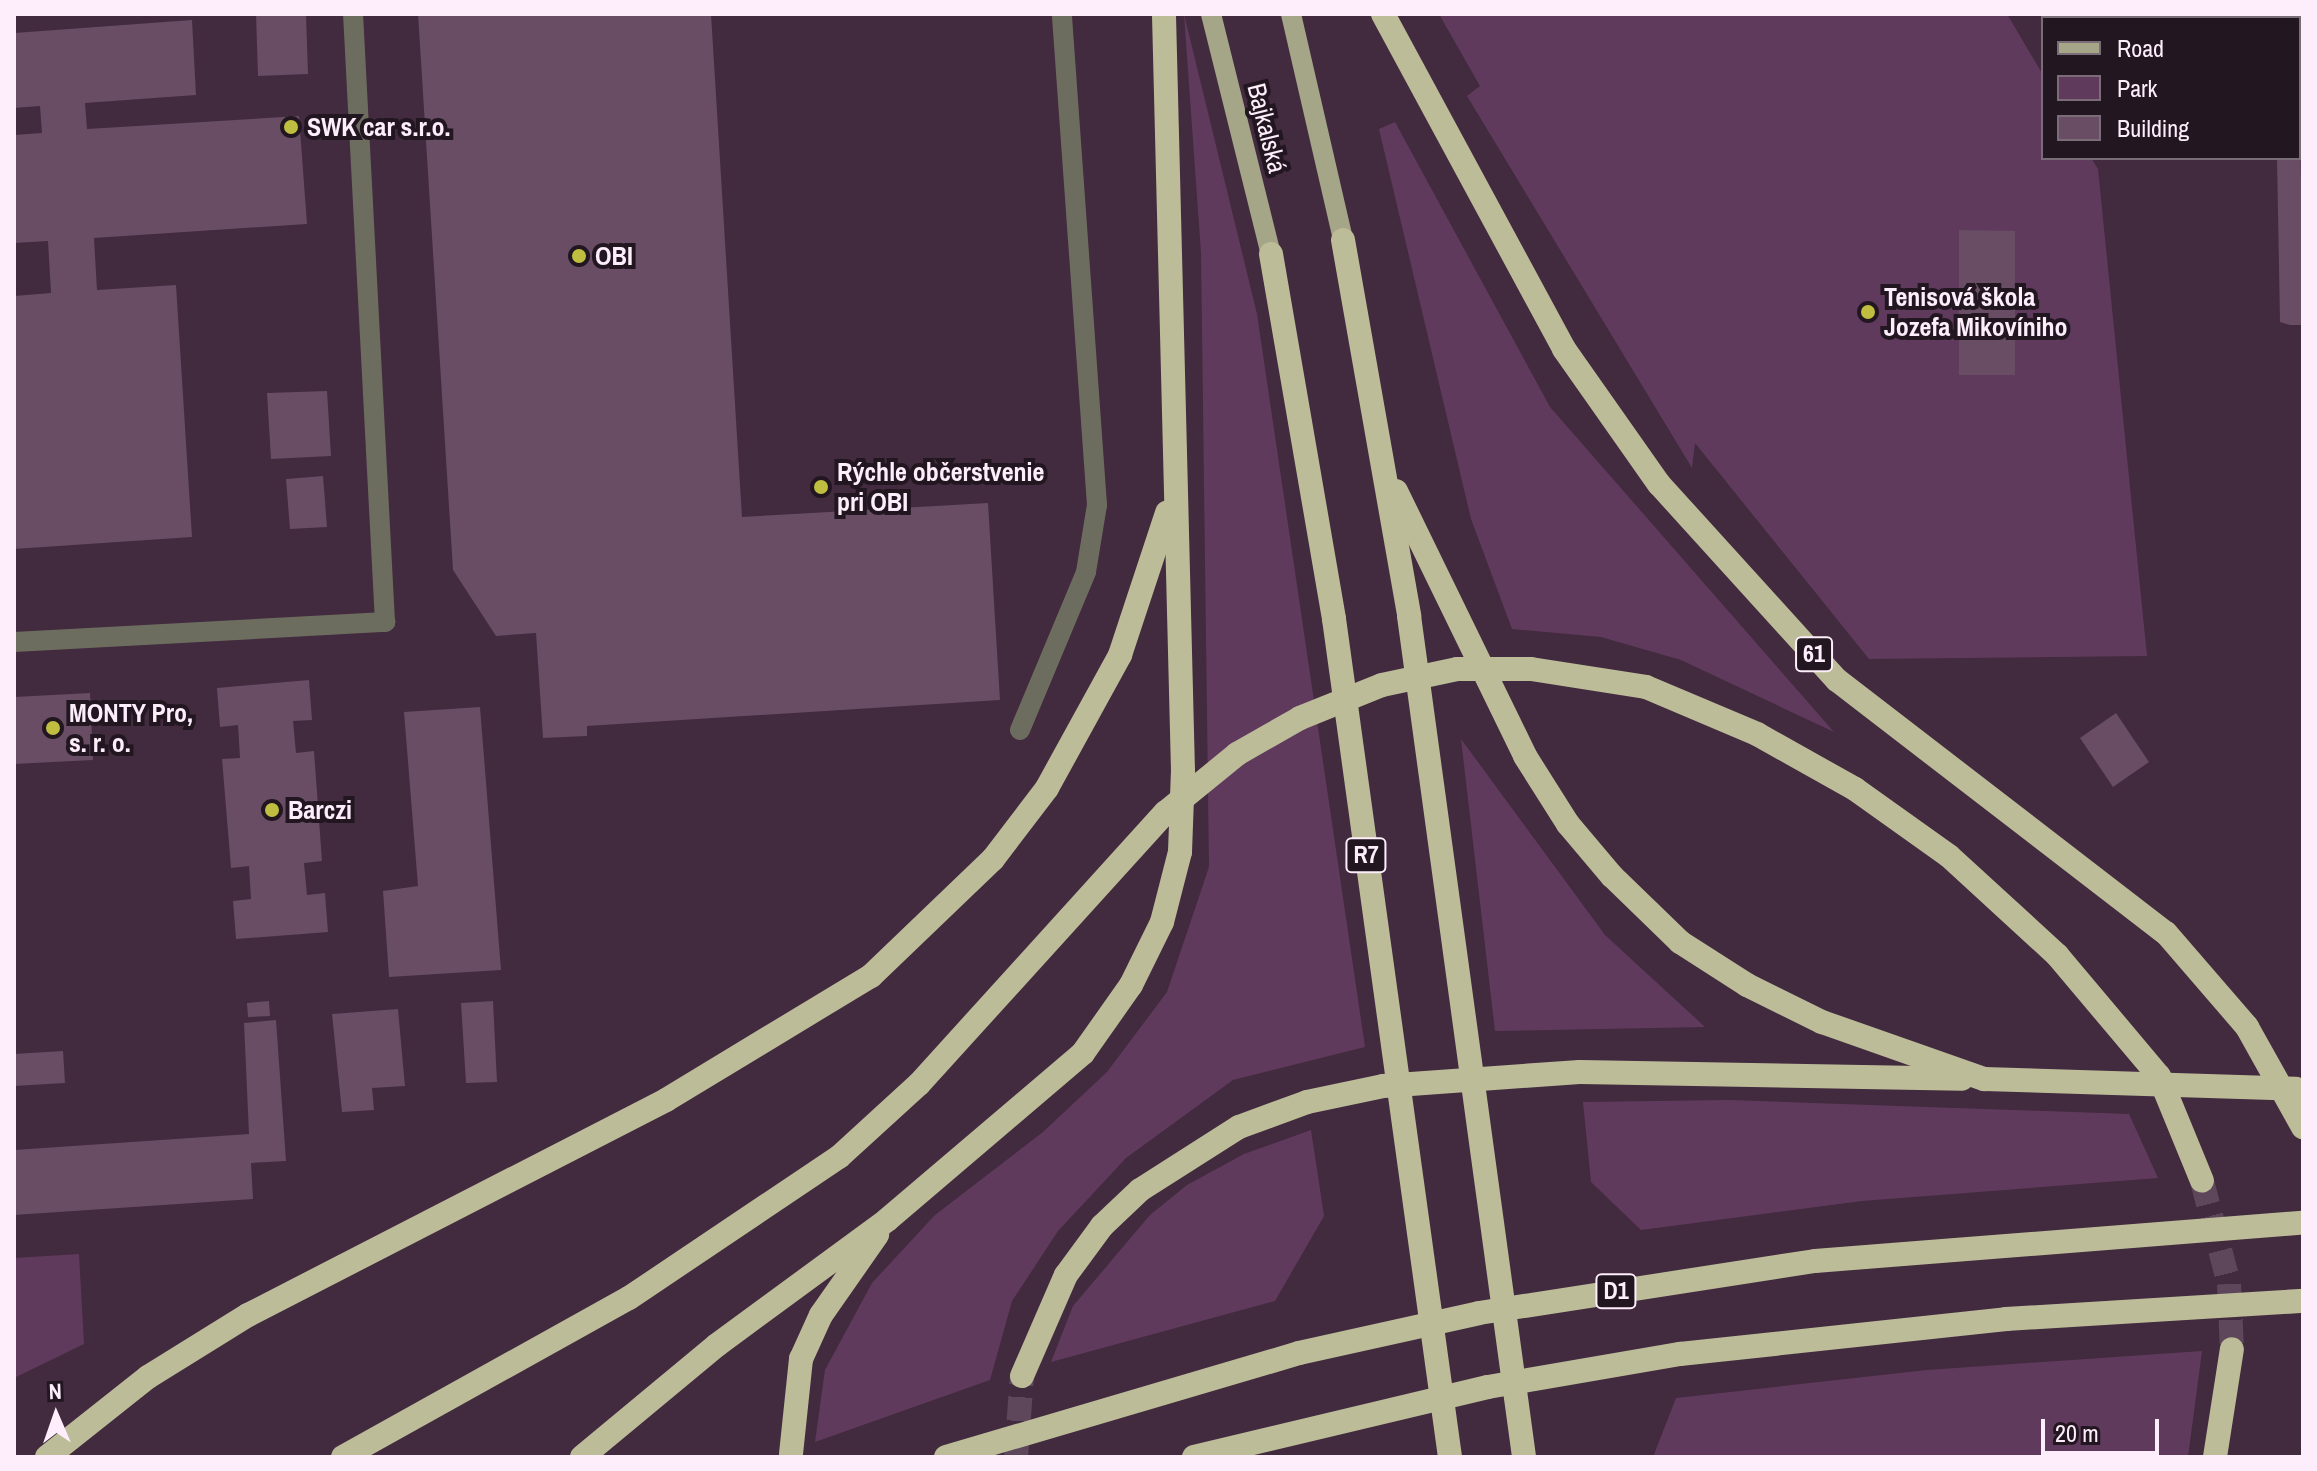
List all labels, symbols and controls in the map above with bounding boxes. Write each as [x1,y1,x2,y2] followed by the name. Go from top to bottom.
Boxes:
[2041,16,2301,160] legend
[2117,32,2164,64] text: Road
[2117,72,2157,104] text: Park
[1241,80,1293,176] street label: Bajkalská
[307,111,450,143] place label: SWK car s.r.o.
[2117,112,2189,144] text: Building
[282,118,300,136] marker: SWK car s.r.o.
[595,240,633,272] place label: OBI
[570,247,588,265] marker: OBI
[1884,281,2068,342] place label: Tenisová škola Jozefa Mikovíniho
[1859,303,1877,321] marker: Tenisová škola Jozefa Mikovíniho
[837,456,1044,518] place label: Rýchle občerstvenie pri OBI
[812,478,830,496] marker: Rýchle občerstvenie pri OBI
[1794,634,1834,674] road number: 61
[69,697,193,758] place label: MONTY Pro, s. r. o.
[44,719,62,737] marker: MONTY Pro, s. r. o.
[288,794,352,826] place label: Barczi
[263,801,281,819] marker: Barczi
[1344,835,1388,875] road number: R7
[1594,1271,1638,1311] road number: D1
[16,1375,96,1455] north arrow
[48,1376,62,1406] text: N
[2045,1403,2163,1453] scale bar
[2055,1417,2099,1449] text: 20 m

